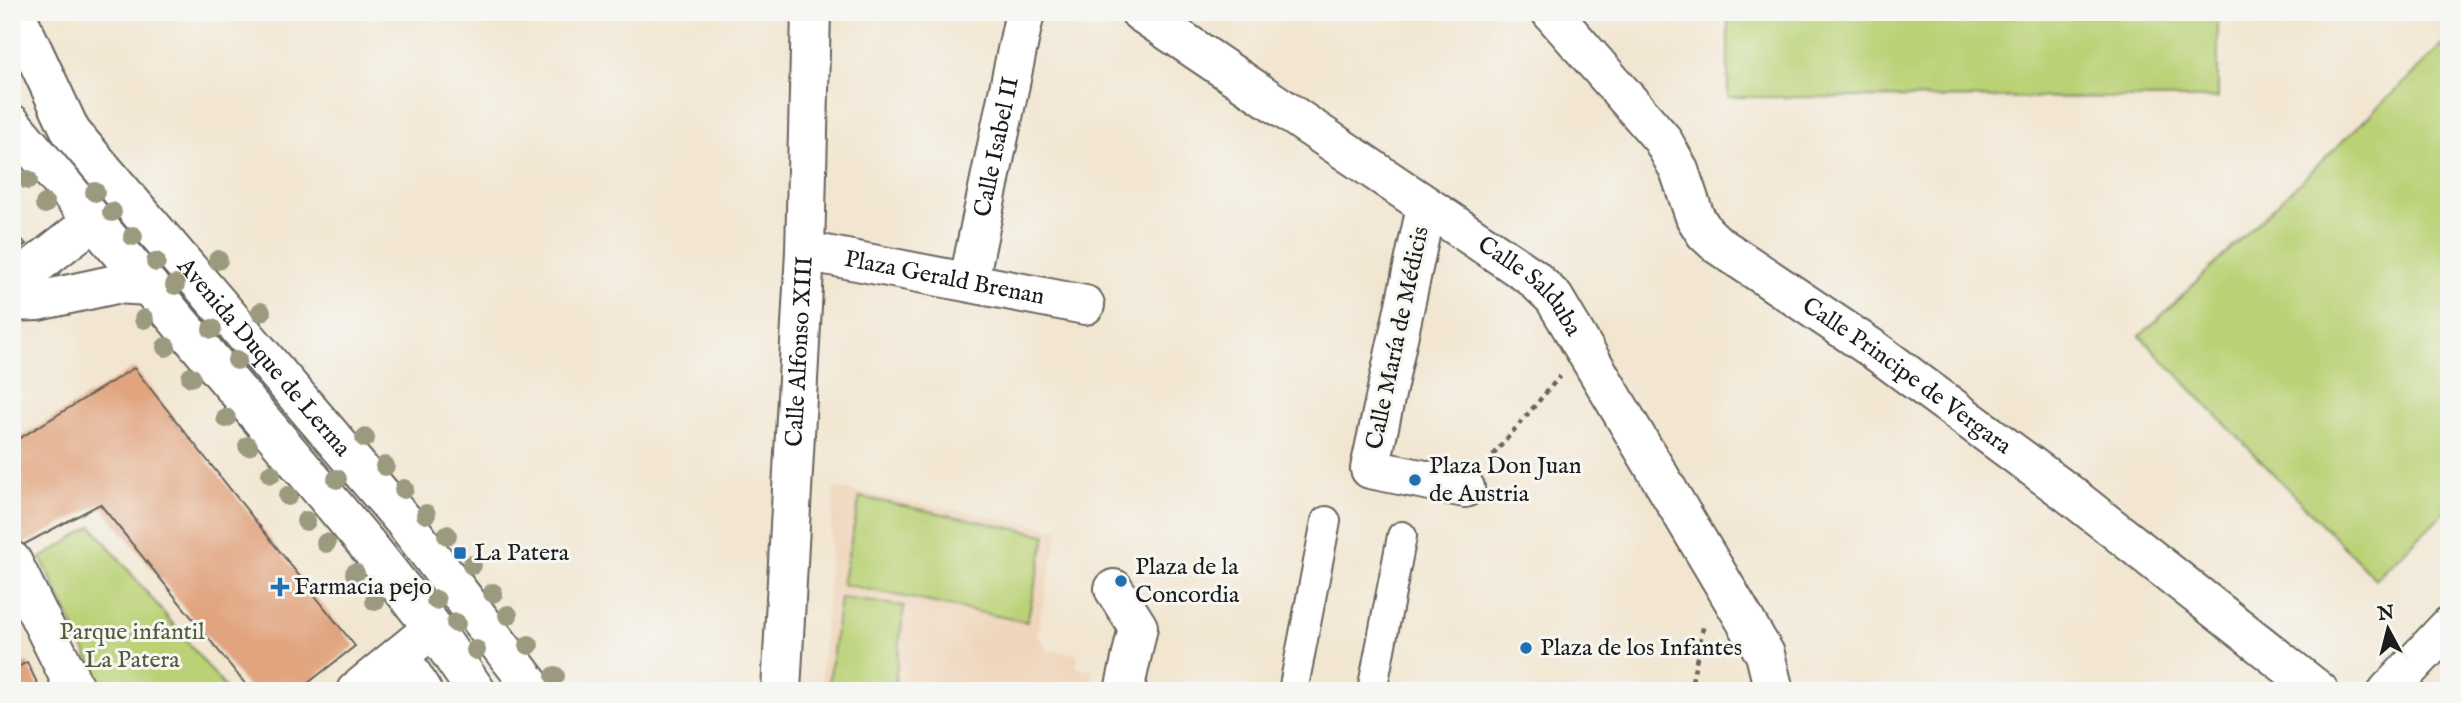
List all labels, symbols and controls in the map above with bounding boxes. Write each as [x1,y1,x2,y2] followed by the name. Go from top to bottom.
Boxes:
[967,74,1027,220] street label: Calle Isabel II
[1359,224,1437,452] street label: Calle María de Médicis
[1472,229,1589,342] street label: Calle Salduba
[842,243,1047,312] street label: Plaza Gerald Brenan
[169,251,358,464] street label: Avenida Duque de Lerma
[779,255,820,448] street label: Calle Alfonso XIII
[1796,290,2018,462] street label: Calle Principe de Vergara
[1429,451,1582,510] place label: Plaza Don Juan de Austria
[1407,472,1423,488] marker: Plaza Don Juan de Austria
[474,538,570,569] place label: La Patera
[452,545,468,561] marker: La Patera
[1135,552,1240,611] place label: Plaza de la Concordia
[294,572,432,603] place label: Farmacia pejo
[1113,573,1129,589] marker: Plaza de la Concordia
[272,579,288,595] marker: Farmacia pejo
[2352,594,2422,664] north arrow
[2376,601,2396,627] text: N
[59,617,205,676] park label: Parque infantil La Patera
[1540,633,1742,664] place label: Plaza de los Infantes
[1518,640,1534,656] marker: Plaza de los Infantes

